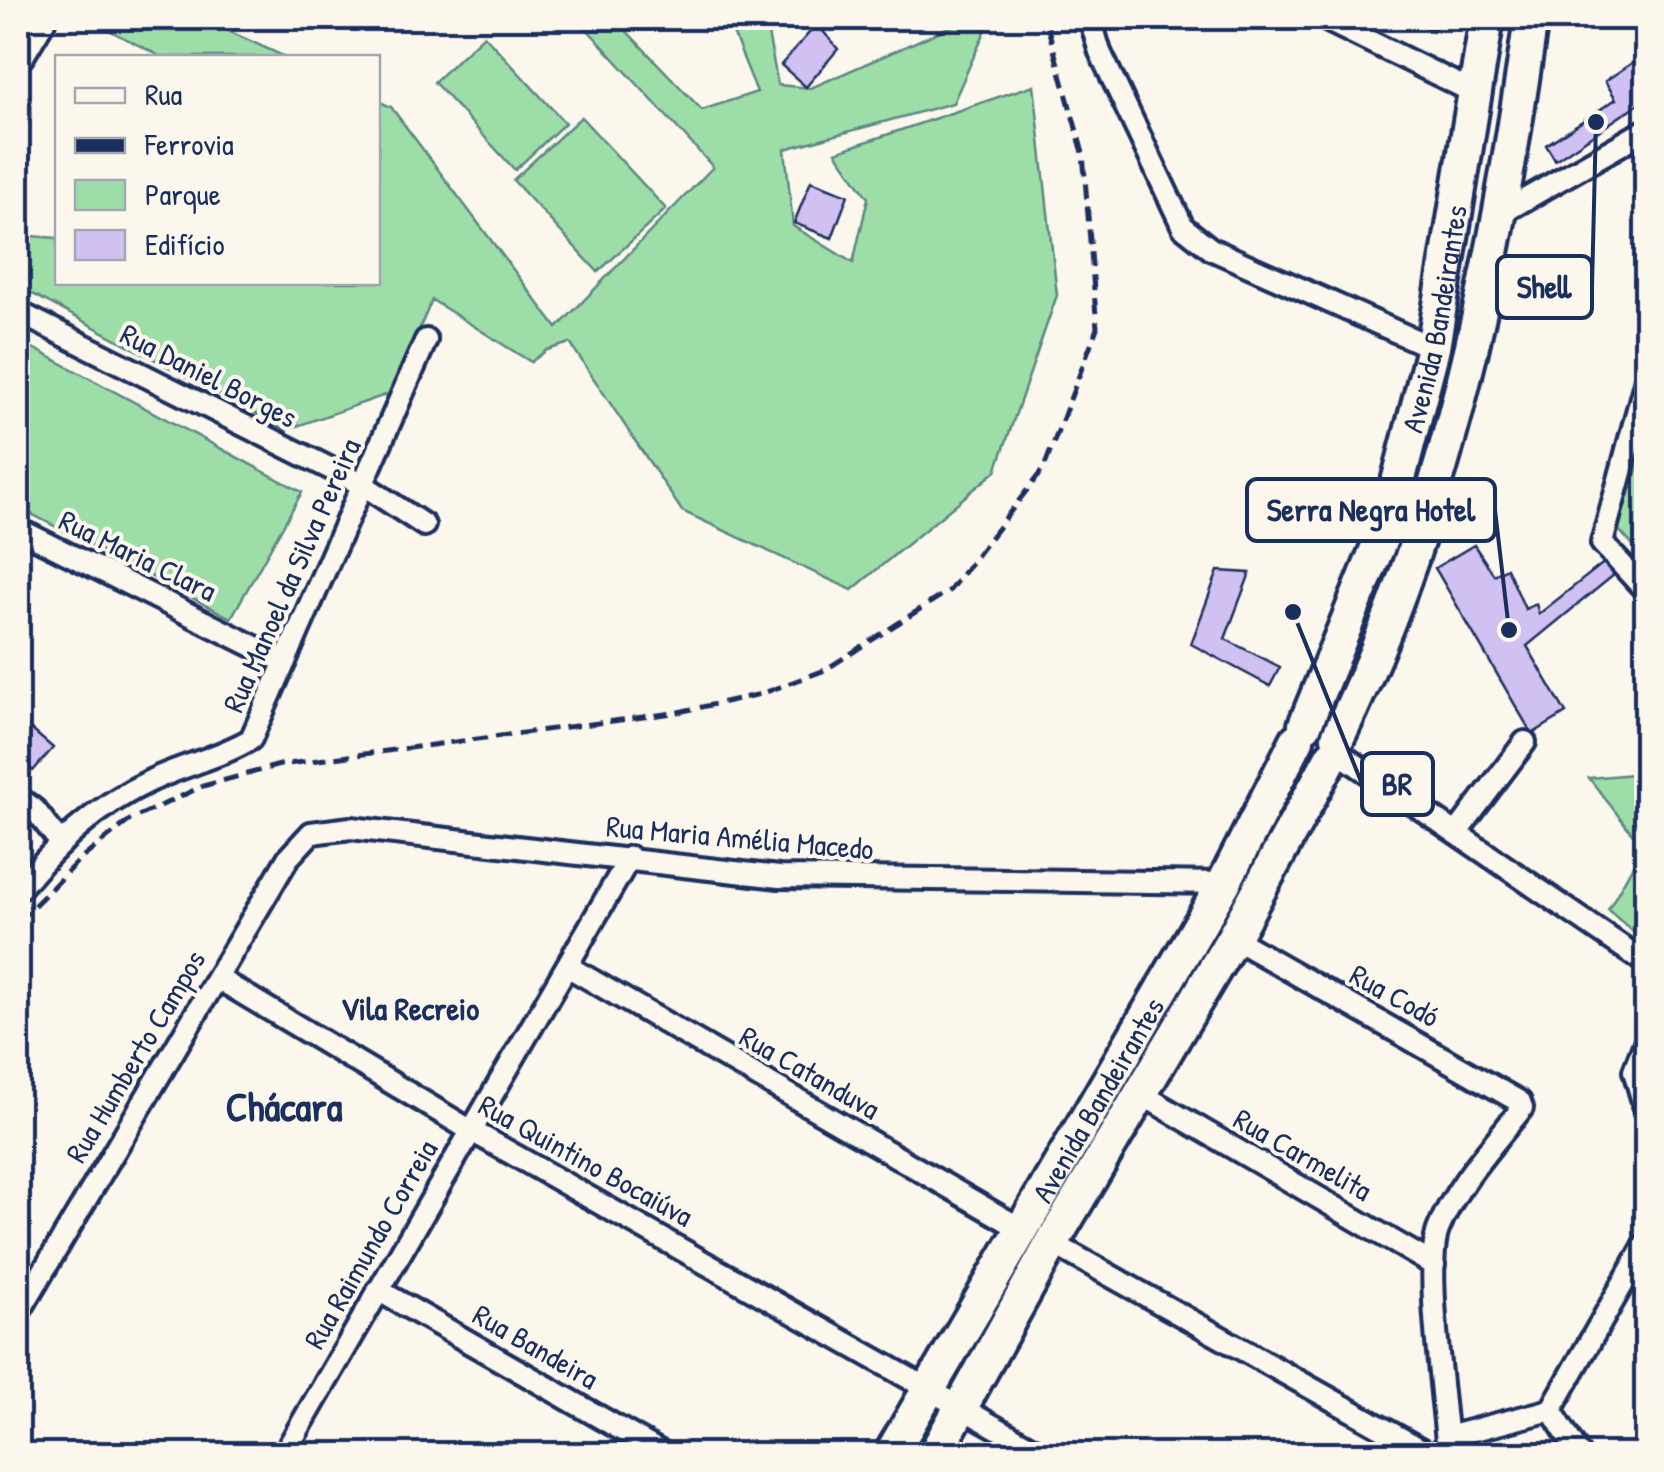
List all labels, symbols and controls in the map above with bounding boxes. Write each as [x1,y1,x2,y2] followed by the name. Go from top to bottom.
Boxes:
[55,55,380,285] legend
[145,74,183,114] text: Rua
[144,124,234,164] text: Ferrovia
[145,174,221,214] text: Parque
[1392,202,1476,437] street label: Avenida Bandeirantes
[145,224,225,264] text: Edifício
[1497,256,1592,318] callout: Shell
[1517,265,1573,308] text: Shell
[114,313,304,437] street label: Rua Daniel Borges
[213,432,370,718] street label: Rua Manoel da Silva Pereira
[1247,479,1495,541] callout: Serra Negra Hotel
[1267,488,1477,532] text: Serra Negra Hotel
[53,500,224,610] street label: Rua Maria Clara
[1362,753,1433,815] callout: BR
[1382,762,1413,805] text: BR
[605,805,875,869] street label: Rua Maria Amélia Macedo
[56,942,214,1170] street label: Rua Humberto Campos
[1343,954,1447,1036] street label: Rua Codó
[341,987,479,1030] district label: Vila Recreio
[1022,990,1173,1210] street label: Avenida Bandeirantes
[733,1016,888,1128] street label: Rua Catanduva
[226,1079,343,1133] district label: Chácara
[472,1085,700,1236] street label: Rua Quintino Bocaiúva
[1227,1098,1380,1210] street label: Rua Carmelita
[294,1132,446,1356] street label: Rua Raimundo Correia
[466,1294,606,1398] street label: Rua Bandeira

